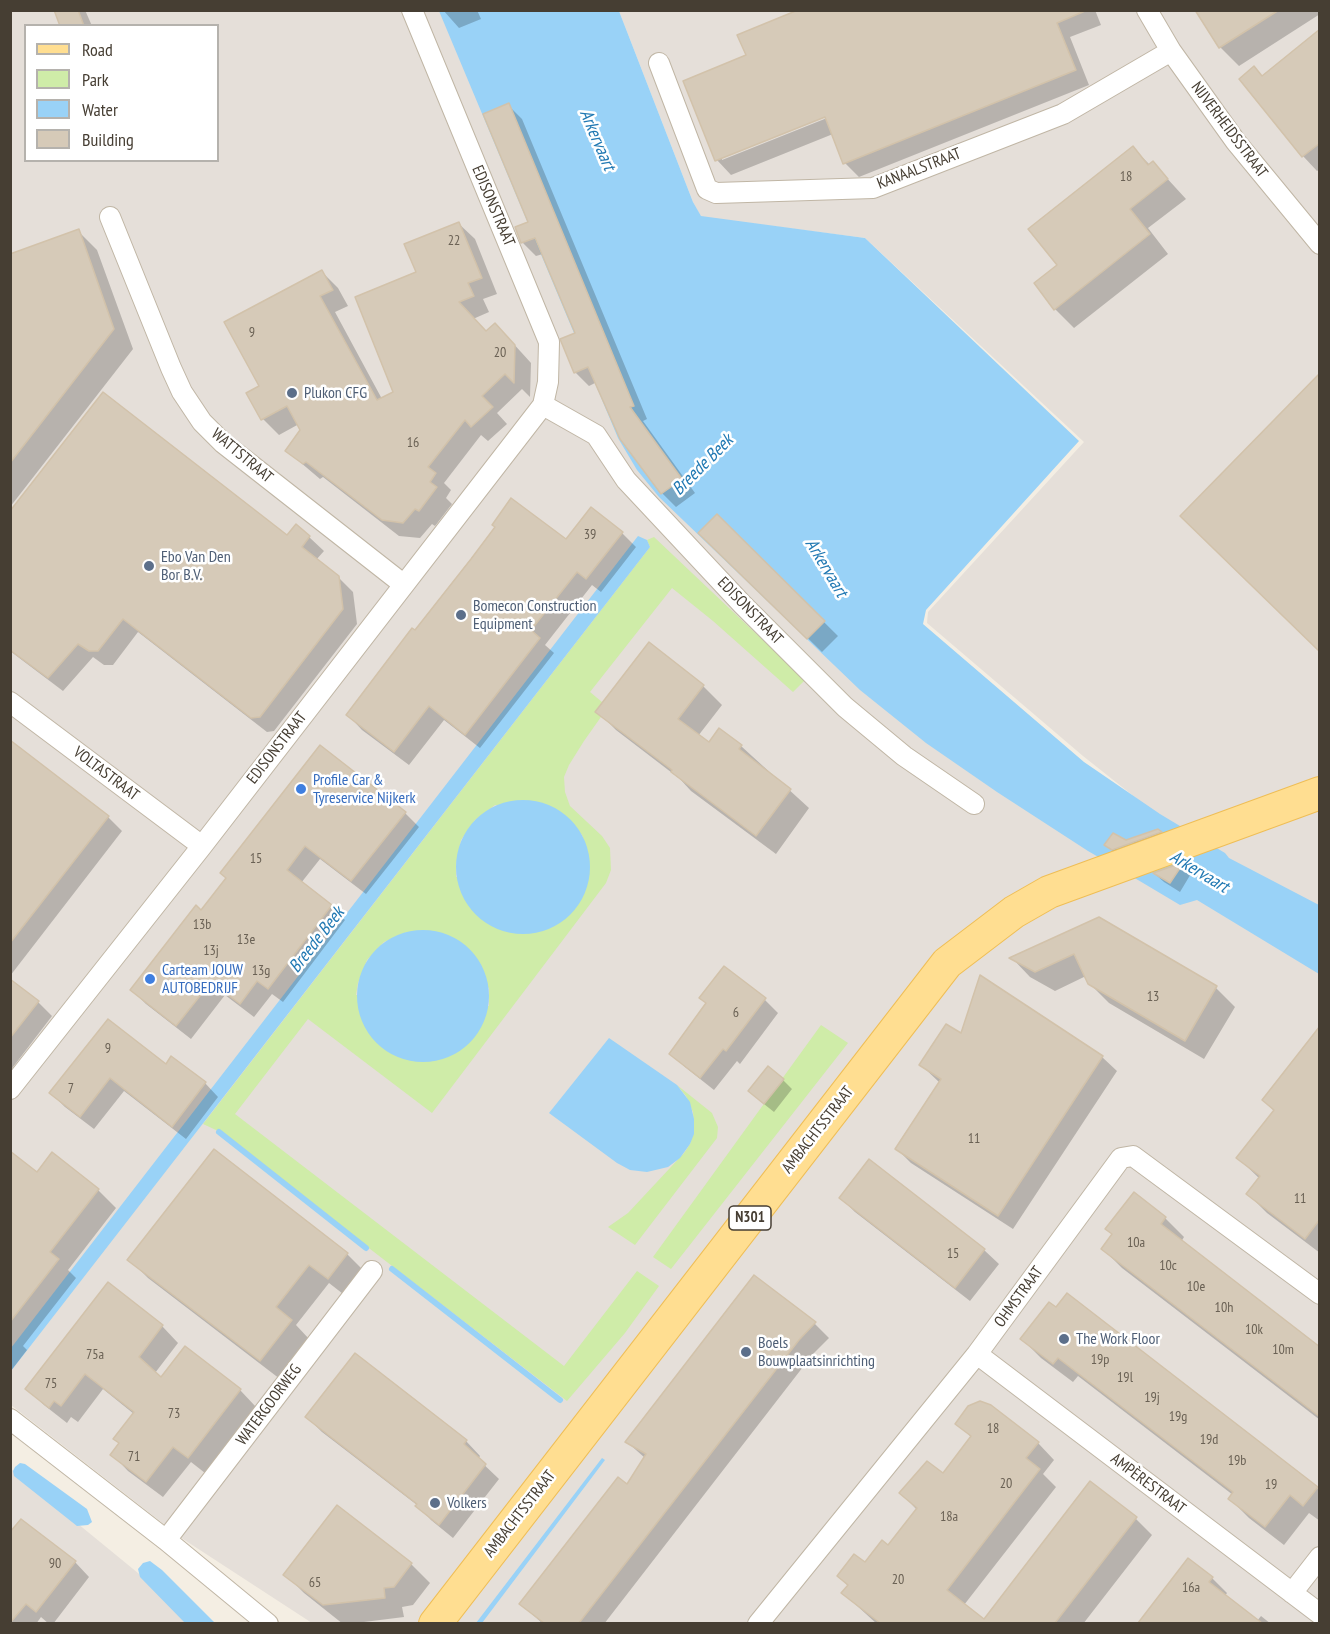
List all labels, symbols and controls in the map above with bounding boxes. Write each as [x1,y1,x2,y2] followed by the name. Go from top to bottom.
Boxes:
[24,24,219,162] legend
[82,38,113,61] text: Road
[82,68,109,91] text: Park
[1187,78,1271,182] street label: NIJVERHEIDSSTRAAT
[82,98,118,121] text: Water
[574,106,620,174] water label: Arkervaart
[82,128,134,151] text: Building
[874,144,964,194] street label: KANAALSTRAAT
[467,163,519,249] street label: EDISONSTRAAT
[1120,169,1132,185] house number: 18
[448,233,460,249] house number: 22
[249,325,255,341] house number: 9
[494,345,506,361] house number: 20
[304,383,367,403] place label: Plukon CFG
[285,386,299,400] marker: Plukon CFG
[207,425,277,487] street label: WATTSTRAAT
[668,430,738,500] water label: Breede Beek
[407,435,419,451] house number: 16
[584,527,596,543] house number: 39
[800,535,852,601] water label: Arkervaart
[161,547,231,585] place label: Ebo Van Den Bor B.V.
[142,559,156,573] marker: Ebo Van Den Bor B.V.
[713,573,787,649] street label: EDISONSTRAAT
[473,596,597,634] place label: Bomecon Construction Equipment
[454,608,468,622] marker: Bomecon Construction Equipment
[243,708,311,788] street label: EDISONSTRAAT
[69,743,143,805] street label: VOLTASTRAAT
[313,770,416,808] place label: Profile Car & Tyreservice Nijkerk
[294,782,308,796] marker: Profile Car & Tyreservice Nijkerk
[1166,846,1232,898] water label: Arkervaart
[250,851,262,867] house number: 15
[285,903,349,977] water label: Breede Beek
[193,917,211,933] house number: 13b
[237,932,255,948] house number: 13e
[203,943,219,959] house number: 13j
[162,960,243,998] place label: Carteam JOUW AUTOBEDRIJF
[252,963,270,979] house number: 13g
[143,972,157,986] marker: Carteam JOUW AUTOBEDRIJF
[1147,989,1159,1005] house number: 13
[733,1005,739,1021] house number: 6
[105,1041,111,1057] house number: 9
[68,1081,74,1097] house number: 7
[778,1083,858,1177] street label: AMBACHTSSTRAAT
[968,1131,980,1147] house number: 11
[1294,1191,1306,1207] house number: 11
[729,1206,771,1230] road number: N301
[1127,1235,1145,1251] house number: 10a
[947,1246,959,1262] house number: 15
[1159,1258,1177,1274] house number: 10c
[991,1263,1047,1331] street label: OHMSTRAAT
[1187,1279,1205,1295] house number: 10e
[1215,1300,1233,1316] house number: 10h
[1245,1322,1263,1338] house number: 10k
[1076,1329,1160,1349] place label: The Work Floor
[1057,1332,1071,1346] marker: The Work Floor
[758,1333,875,1371] place label: Boels Bouwplaatsinrichting
[1272,1342,1294,1358] house number: 10m
[739,1345,753,1359] marker: Boels Bouwplaatsinrichting
[86,1347,104,1363] house number: 75a
[1091,1352,1109,1368] house number: 19p
[232,1361,306,1449] street label: WATERGOORWEG
[1117,1370,1133,1386] house number: 19l
[45,1376,57,1392] house number: 75
[1144,1390,1160,1406] house number: 19j
[168,1406,180,1422] house number: 73
[1169,1409,1187,1425] house number: 19g
[987,1421,999,1437] house number: 18
[1200,1432,1218,1448] house number: 19d
[128,1449,140,1465] house number: 71
[1107,1450,1189,1518] street label: AMPÈRESTRAAT
[1228,1453,1246,1469] house number: 19b
[480,1467,560,1561] street label: AMBACHTSSTRAAT
[1000,1476,1012,1492] house number: 20
[1265,1477,1277,1493] house number: 19
[447,1493,487,1513] place label: Volkers
[428,1496,442,1510] marker: Volkers
[940,1509,958,1525] house number: 18a
[49,1556,61,1572] house number: 90
[892,1572,904,1588] house number: 20
[309,1575,321,1591] house number: 65
[1182,1580,1200,1596] house number: 16a

